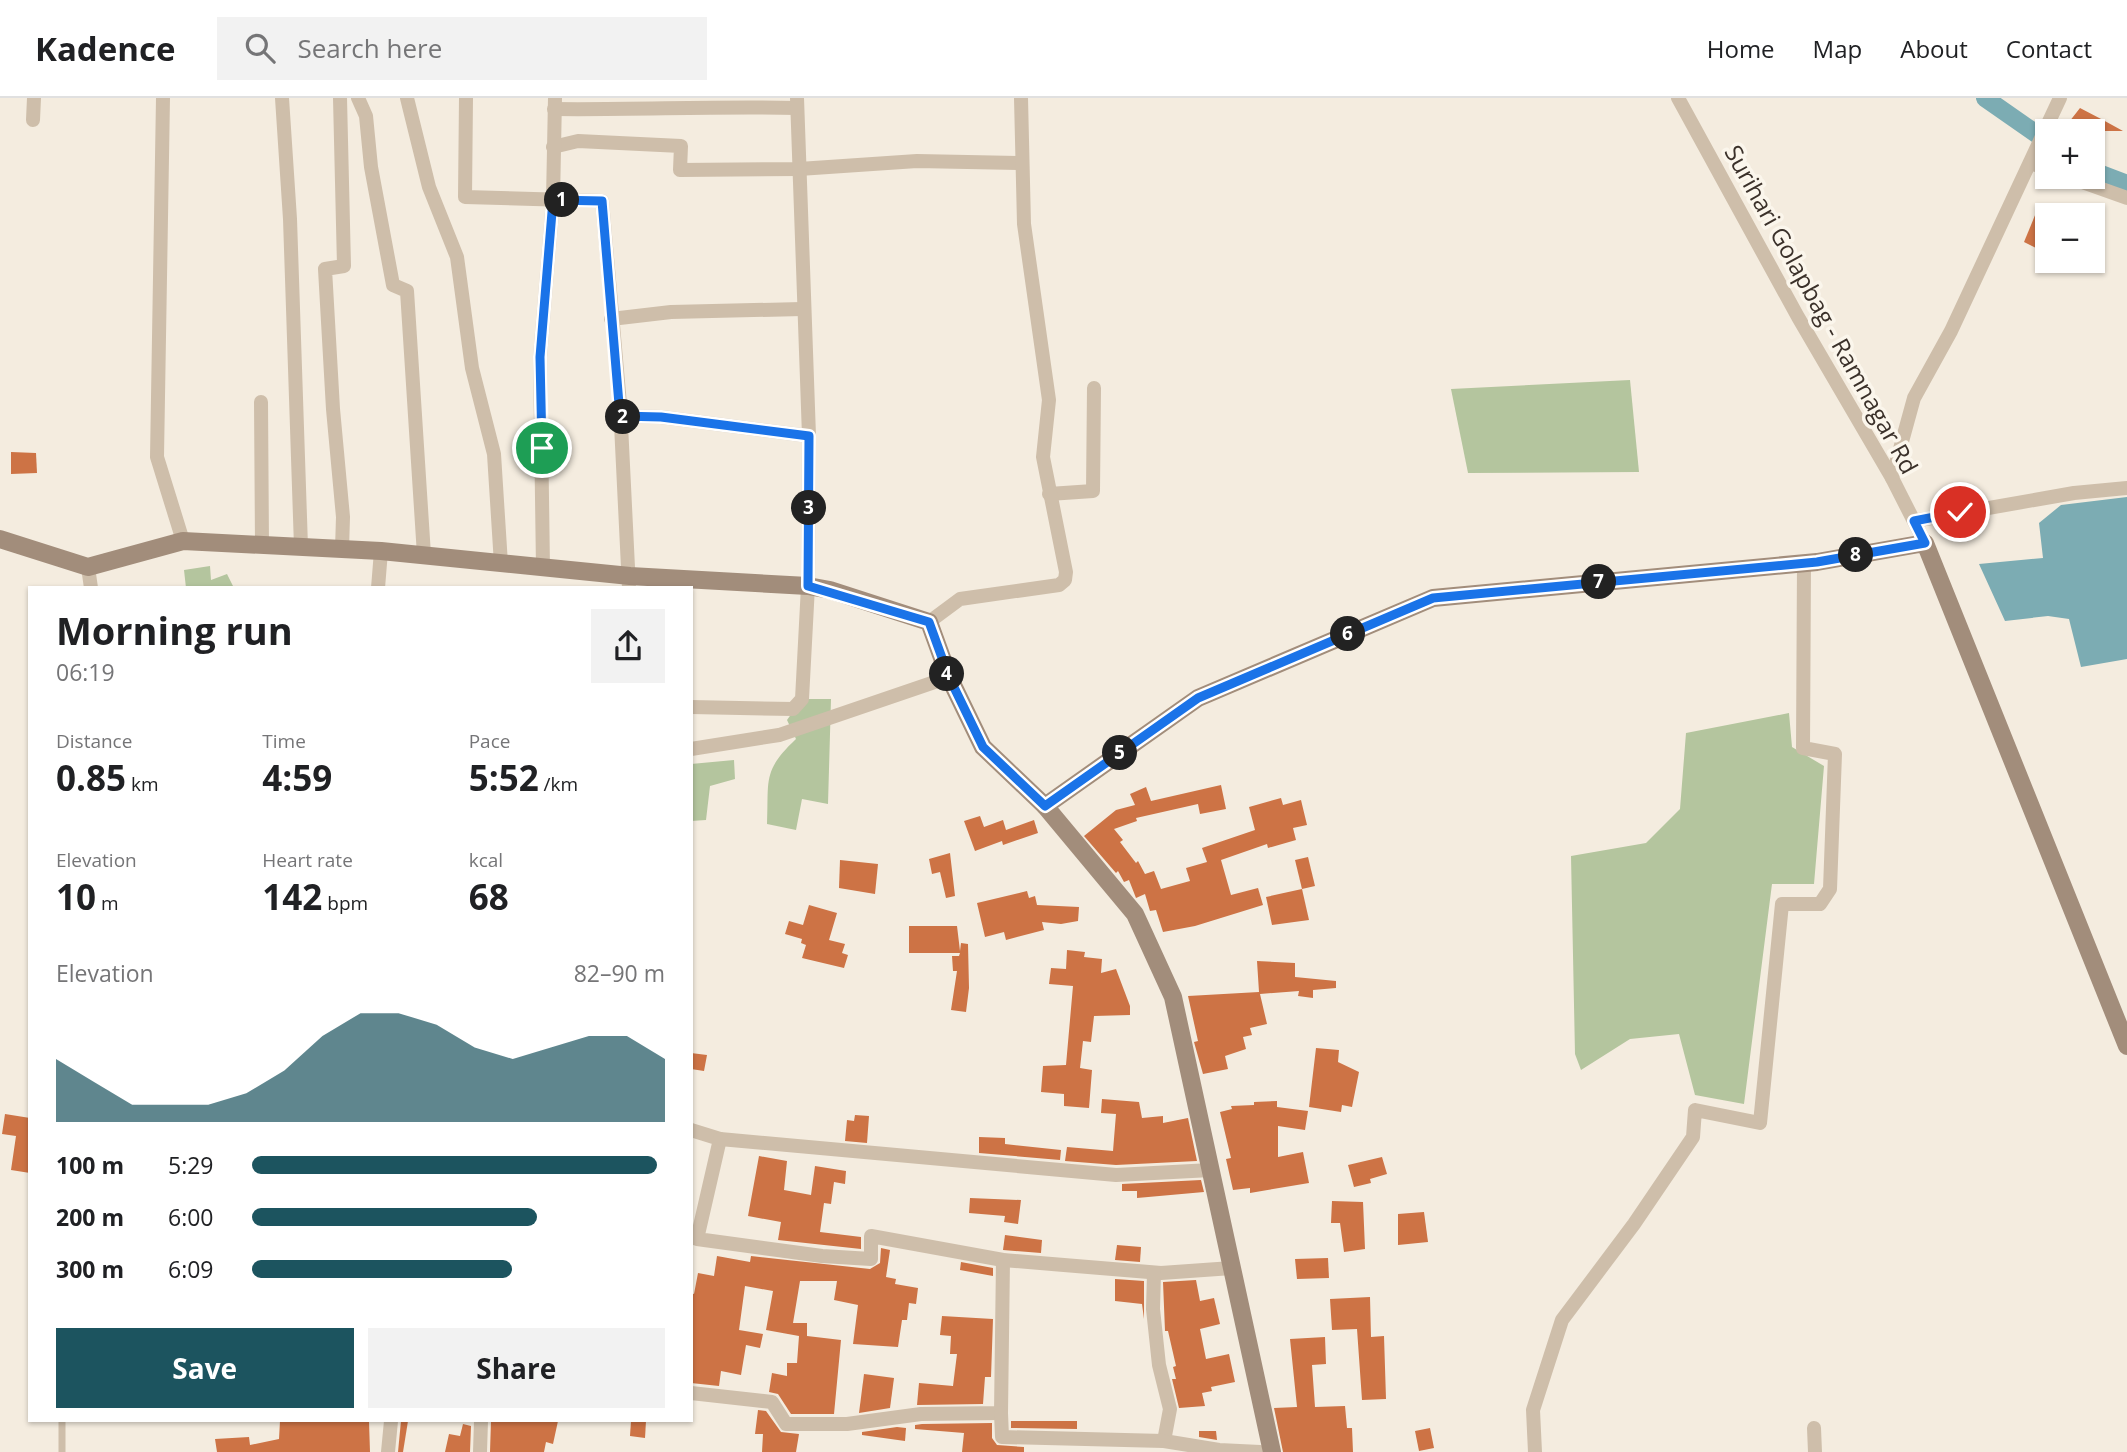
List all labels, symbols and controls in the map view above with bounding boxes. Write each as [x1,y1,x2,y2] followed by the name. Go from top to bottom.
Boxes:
[217,17,707,80] search box
[35,26,175,71] text: Kadence
[241,29,279,67] icon: search
[297,30,442,66] text: Search here
[1707,32,1775,65] text: Home
[1813,32,1862,65] text: Map
[1900,32,1968,65] text: About
[2006,32,2092,65] text: Contact
[2035,119,2105,273] map controls
[2035,119,2105,189] button: +
[1718,139,1926,479] street label: Surihari Golapbag - Ramnagar Rd
[544,182,580,217] pin: 1
[556,186,567,212] text: 1
[2035,203,2105,273] button: −
[606,400,640,434] pin: 2
[617,403,628,429] text: 2
[512,418,572,478] pin
[523,429,561,467] icon: arrive
[1930,482,1990,542] pin
[792,490,826,526] pin: 3
[1941,493,1979,531] icon: check
[803,494,814,520] text: 3
[1839,538,1874,573] pin: 8
[1850,541,1861,567] text: 8
[1582,564,1616,600] pin: 7
[1593,568,1604,594] text: 7
[56,604,293,656] text: Morning run
[591,609,665,683] button: share
[1330,616,1366,652] pin: 6
[1342,620,1353,646] text: 6
[56,656,115,688] text: 06:19
[930,656,964,692] pin: 4
[941,660,952,686] text: 4
[56,728,132,754] text: Distance
[262,728,306,754] text: Time
[469,728,510,754] text: Pace
[1102,736,1138,770] pin: 5
[1114,739,1125,765] text: 5
[56,754,126,801] text: 0.85
[262,754,332,801] text: 4:59
[469,754,539,801] text: 5:52
[126,771,159,797] text: km
[539,771,578,797] text: /km
[56,847,137,873] text: Elevation
[262,847,353,873] text: Heart rate
[469,847,503,873] text: kcal
[56,873,96,920] text: 10
[262,873,322,920] text: 142
[469,873,509,920] text: 68
[96,890,119,916] text: m
[322,890,368,916] text: bpm
[56,957,154,989] text: Elevation
[574,957,665,989] text: 82–90 m
[56,1149,124,1181] text: 100 m
[168,1149,214,1181] text: 5:29
[56,1201,124,1233] text: 200 m
[168,1201,214,1233] text: 6:00
[56,1253,124,1285] text: 300 m
[168,1253,214,1285] text: 6:09
[56,1328,354,1408] button: Save
[368,1328,665,1408] button: Share

